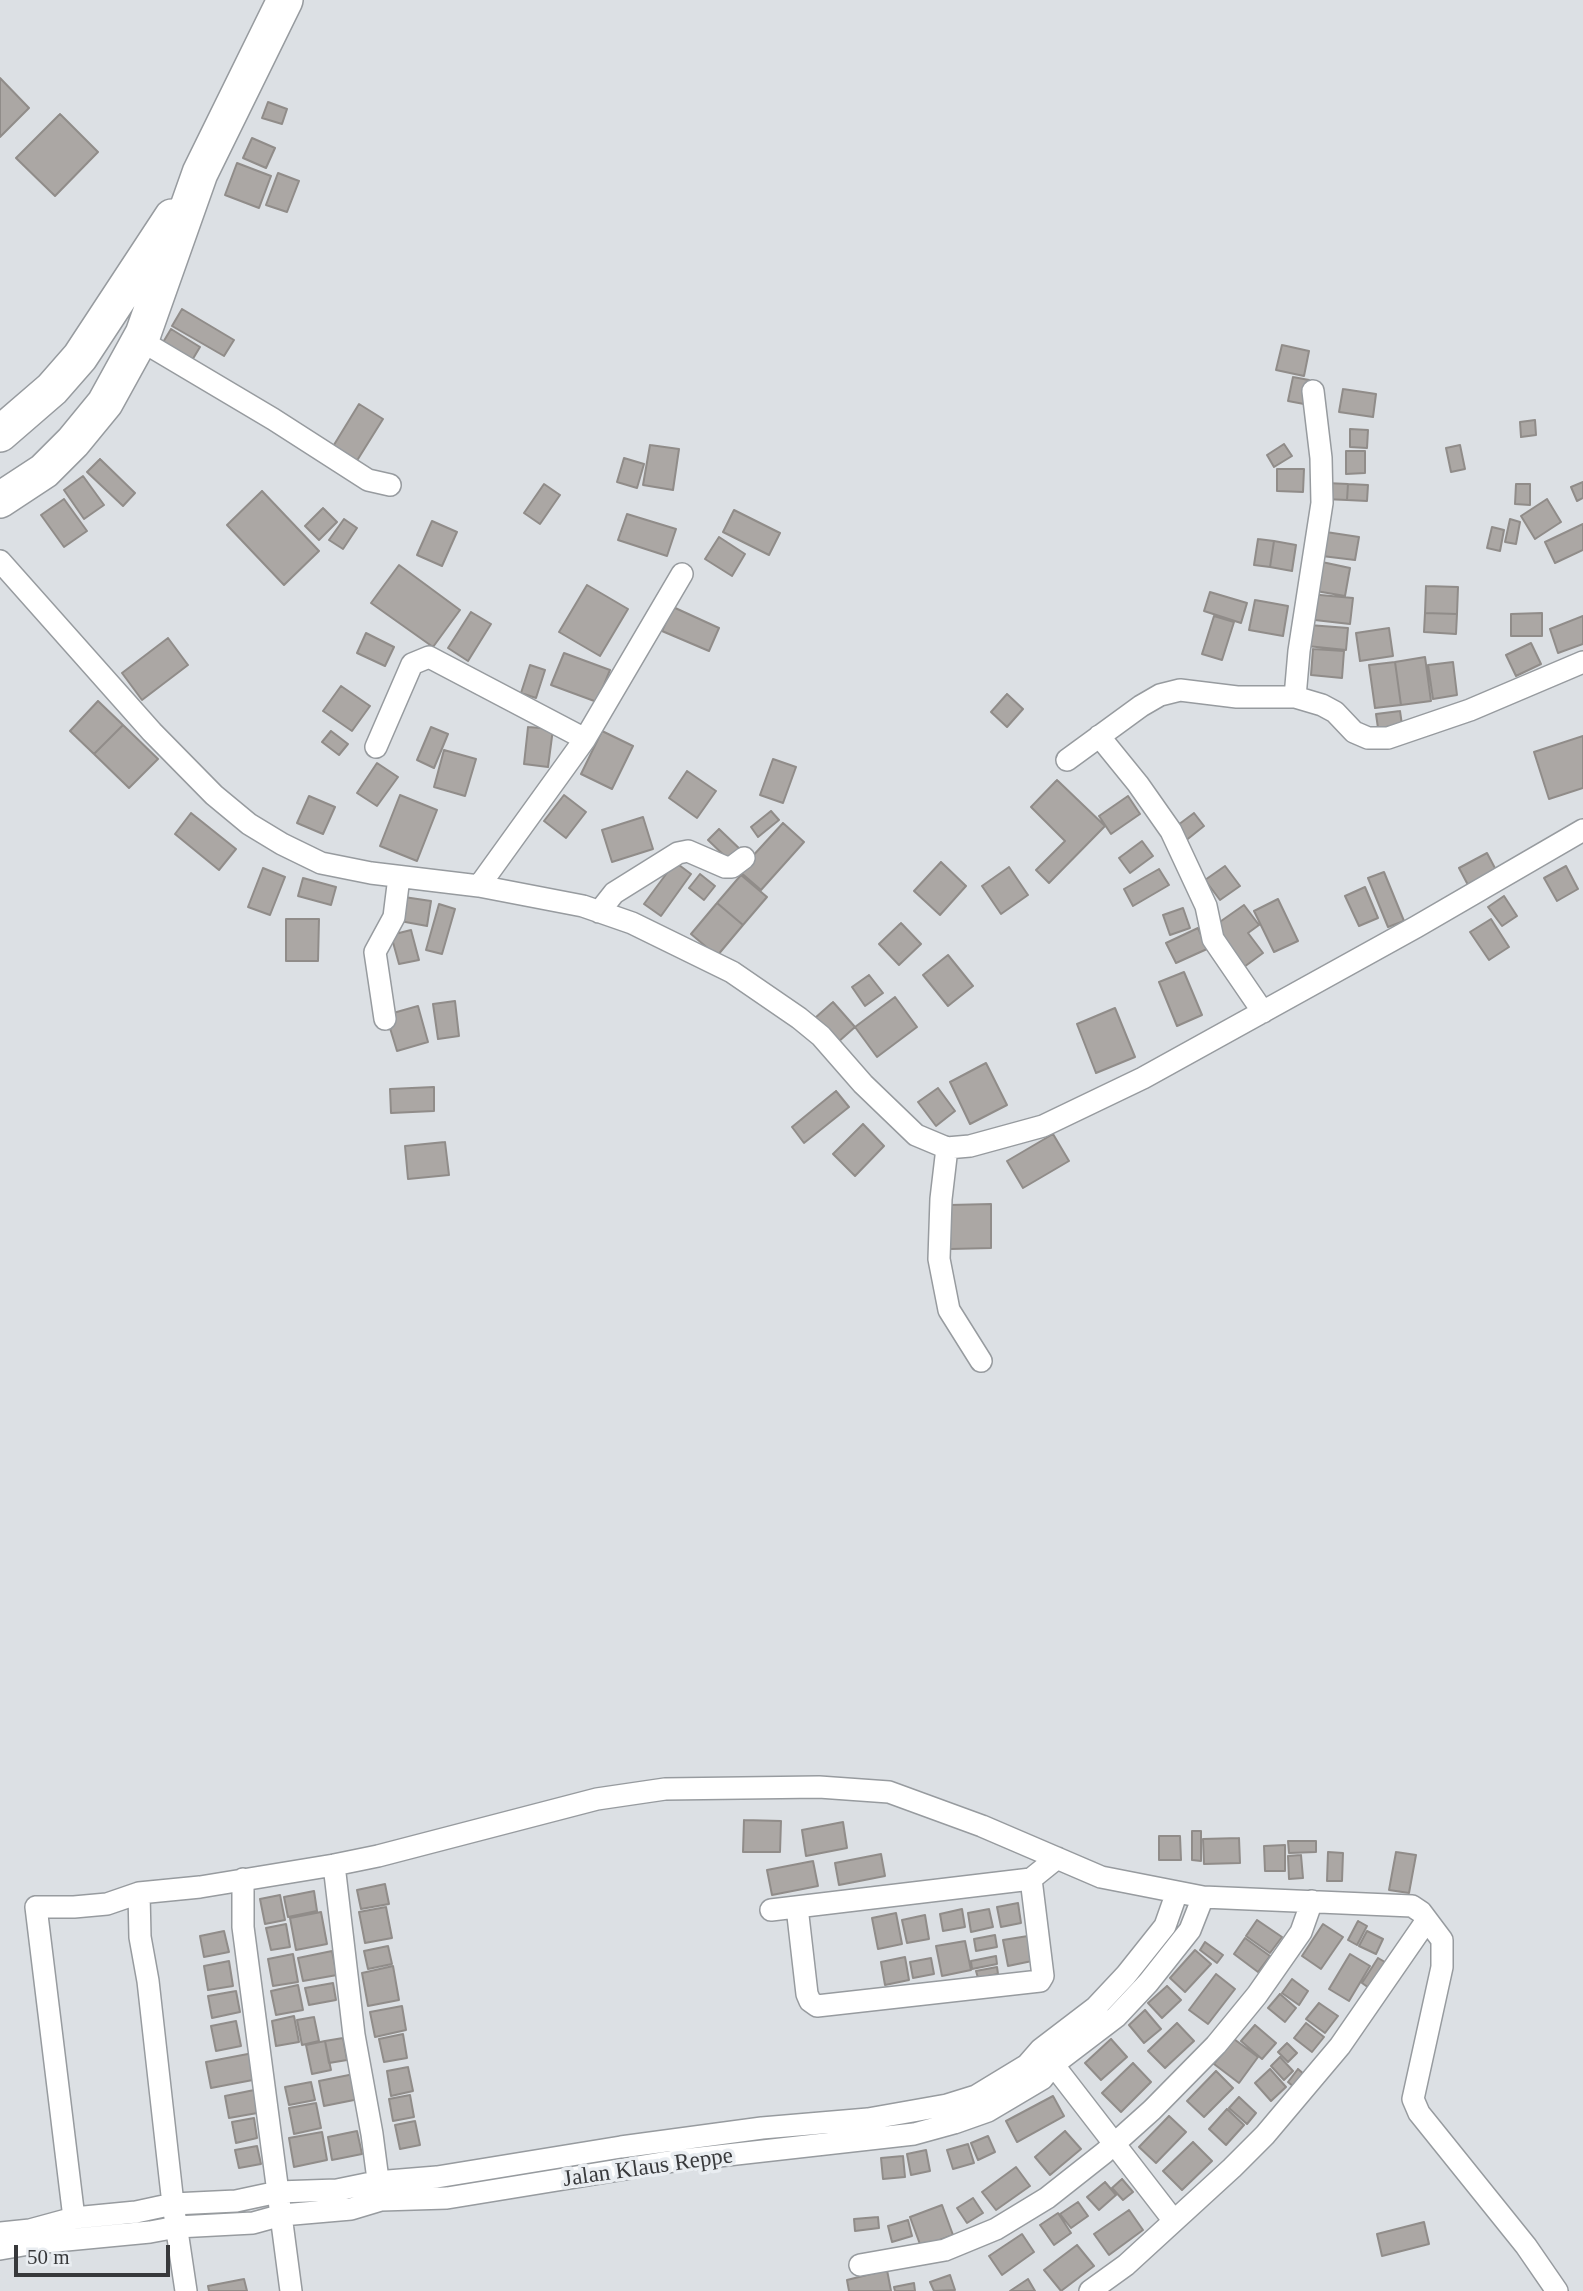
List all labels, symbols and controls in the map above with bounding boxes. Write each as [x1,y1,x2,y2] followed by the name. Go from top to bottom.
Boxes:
[561,2142,735,2194] street label: Jalan Klaus Reppe
[18,2232,173,2276] scale bar
[27,2245,70,2269] text: 50 m

